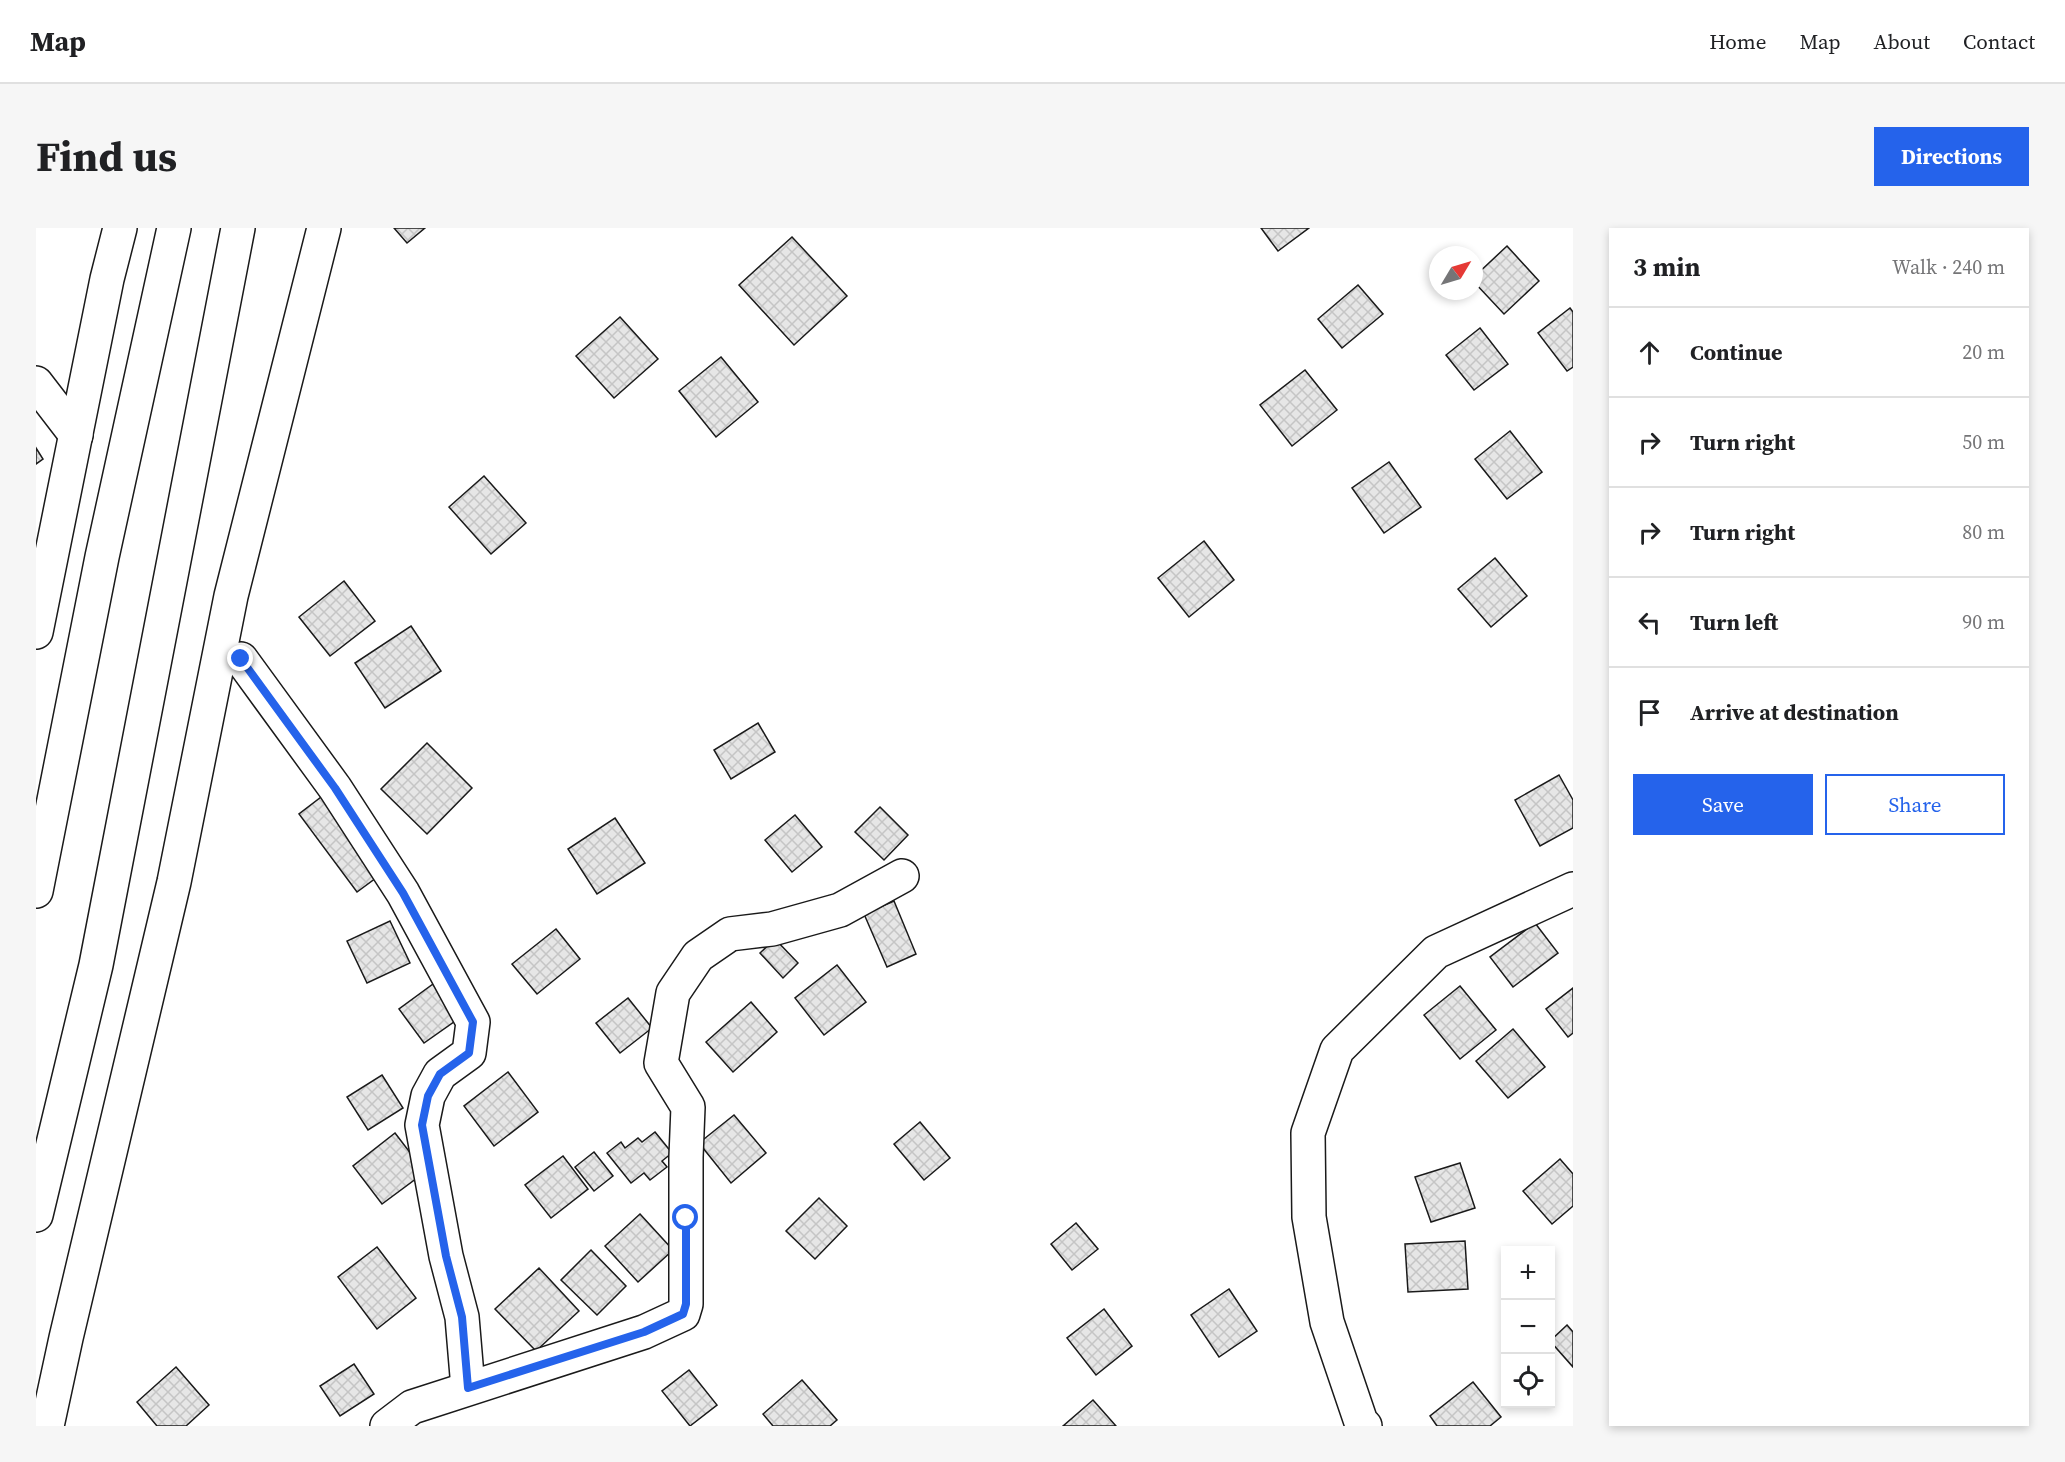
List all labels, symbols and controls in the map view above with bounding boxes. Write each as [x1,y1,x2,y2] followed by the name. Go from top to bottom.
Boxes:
[30,22,86,60] text: Map
[1709,27,1767,56] text: Home
[1800,27,1841,56] text: Map
[1874,27,1930,56] text: About
[1963,27,2035,56] text: Contact
[36,127,177,185] text: Find us
[1874,127,2029,186] button: Directions
[1429,246,1483,300] north arrow
[1633,249,1700,285] text: 3 min
[1892,253,2005,281] text: Walk · 240 m
[1633,336,1666,369] icon: ahead
[1690,337,1783,367] text: Continue
[1962,338,2005,366] text: 20 m
[1633,426,1666,459] icon: right
[1690,427,1795,457] text: Turn right
[1962,428,2005,456] text: 50 m
[1633,516,1666,549] icon: right
[1690,517,1795,547] text: Turn right
[1962,518,2005,546] text: 80 m
[1633,606,1666,639] icon: left
[1690,607,1778,637] text: Turn left
[1962,608,2005,636] text: 90 m
[227,645,253,671] route end
[1633,696,1666,729] icon: arrive
[1690,697,1899,727] text: Arrive at destination
[1633,774,1813,835] button: Save
[1825,774,2005,835] button: Share
[672,1204,698,1230] route start
[1501,1246,1555,1408] map controls
[1501,1246,1555,1300] button: +
[1501,1300,1555,1354] button: −
[1501,1354,1555,1408] button: locate

